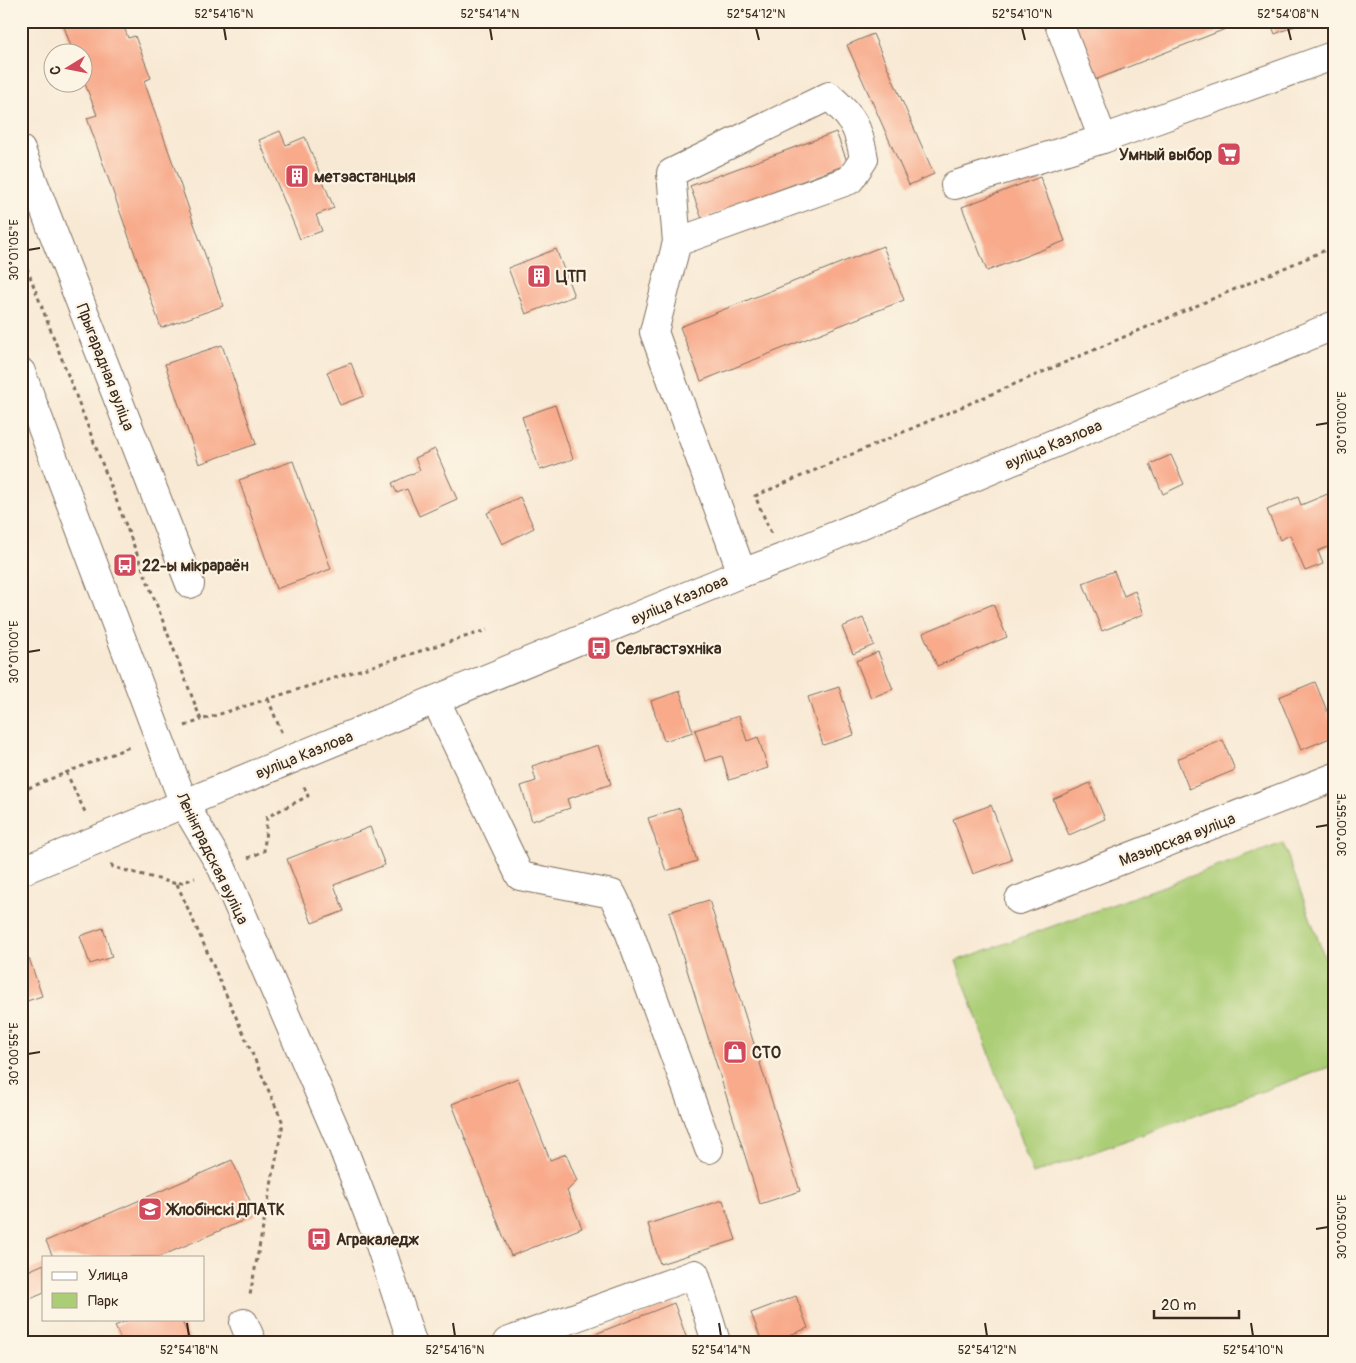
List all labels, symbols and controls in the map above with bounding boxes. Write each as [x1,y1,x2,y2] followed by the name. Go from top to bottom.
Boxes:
[195,7,253,22] text: 52°54'16"N
[461,7,519,22] text: 52°54'14"N
[727,7,785,22] text: 52°54'12"N
[992,7,1052,22] text: 52°54'10"N
[1257,7,1319,22] text: 52°54'08"N
[42,42,92,92] north arrow
[47,64,65,76] text: С
[1216,141,1242,167] supermarket icon: Умный выбор
[1119,145,1212,165] place label: Умный выбор
[284,163,310,189] building icon: метэастанцыя
[314,167,416,187] place label: метэастанцыя
[7,219,22,281] text: 30°01'05"E
[526,263,552,289] building icon: ЦТП
[556,267,586,287] place label: ЦТП
[72,301,139,434] street label: Прыгарадная вуліца
[1335,392,1350,454] text: 30°01'00"E
[1002,415,1105,474] street label: вуліца Казлова
[112,552,138,578] bus stop icon: 22-ы мікрараён
[142,556,249,576] place label: 22-ы мікрараён
[628,570,731,629] street label: вуліца Казлова
[7,621,22,683] text: 30°01'00"E
[586,635,612,661] bus stop icon: Сельгастэхніка
[616,639,722,659] place label: Сельгастэхніка
[253,726,356,784] street label: вуліца Казлова
[171,788,253,928] street label: Ленінградская вуліца
[1335,793,1350,857] text: 30°00'55"E
[1116,809,1238,871] street label: Мазырская вуліца
[7,1022,22,1086] text: 30°00'55"E
[722,1039,748,1065] shop icon: СТО
[752,1043,781,1063] place label: СТО
[1335,1195,1350,1259] text: 30°00'50"E
[137,1196,163,1222] school or university icon: Жлобінскі ДПАТК
[165,1200,285,1220] place label: Жлобінскі ДПАТК
[306,1226,332,1252] bus stop icon: Агракаледж
[336,1230,419,1250] place label: Агракаледж
[42,1256,205,1320] legend
[88,1266,128,1285] text: Улица
[1154,1288,1238,1320] scale bar
[88,1292,119,1311] text: Парк
[1161,1296,1196,1315] text: 20 m
[160,1343,218,1358] text: 52°54'18"N
[426,1343,484,1358] text: 52°54'16"N
[692,1343,750,1358] text: 52°54'14"N
[958,1343,1016,1358] text: 52°54'12"N
[1223,1343,1283,1358] text: 52°54'10"N

